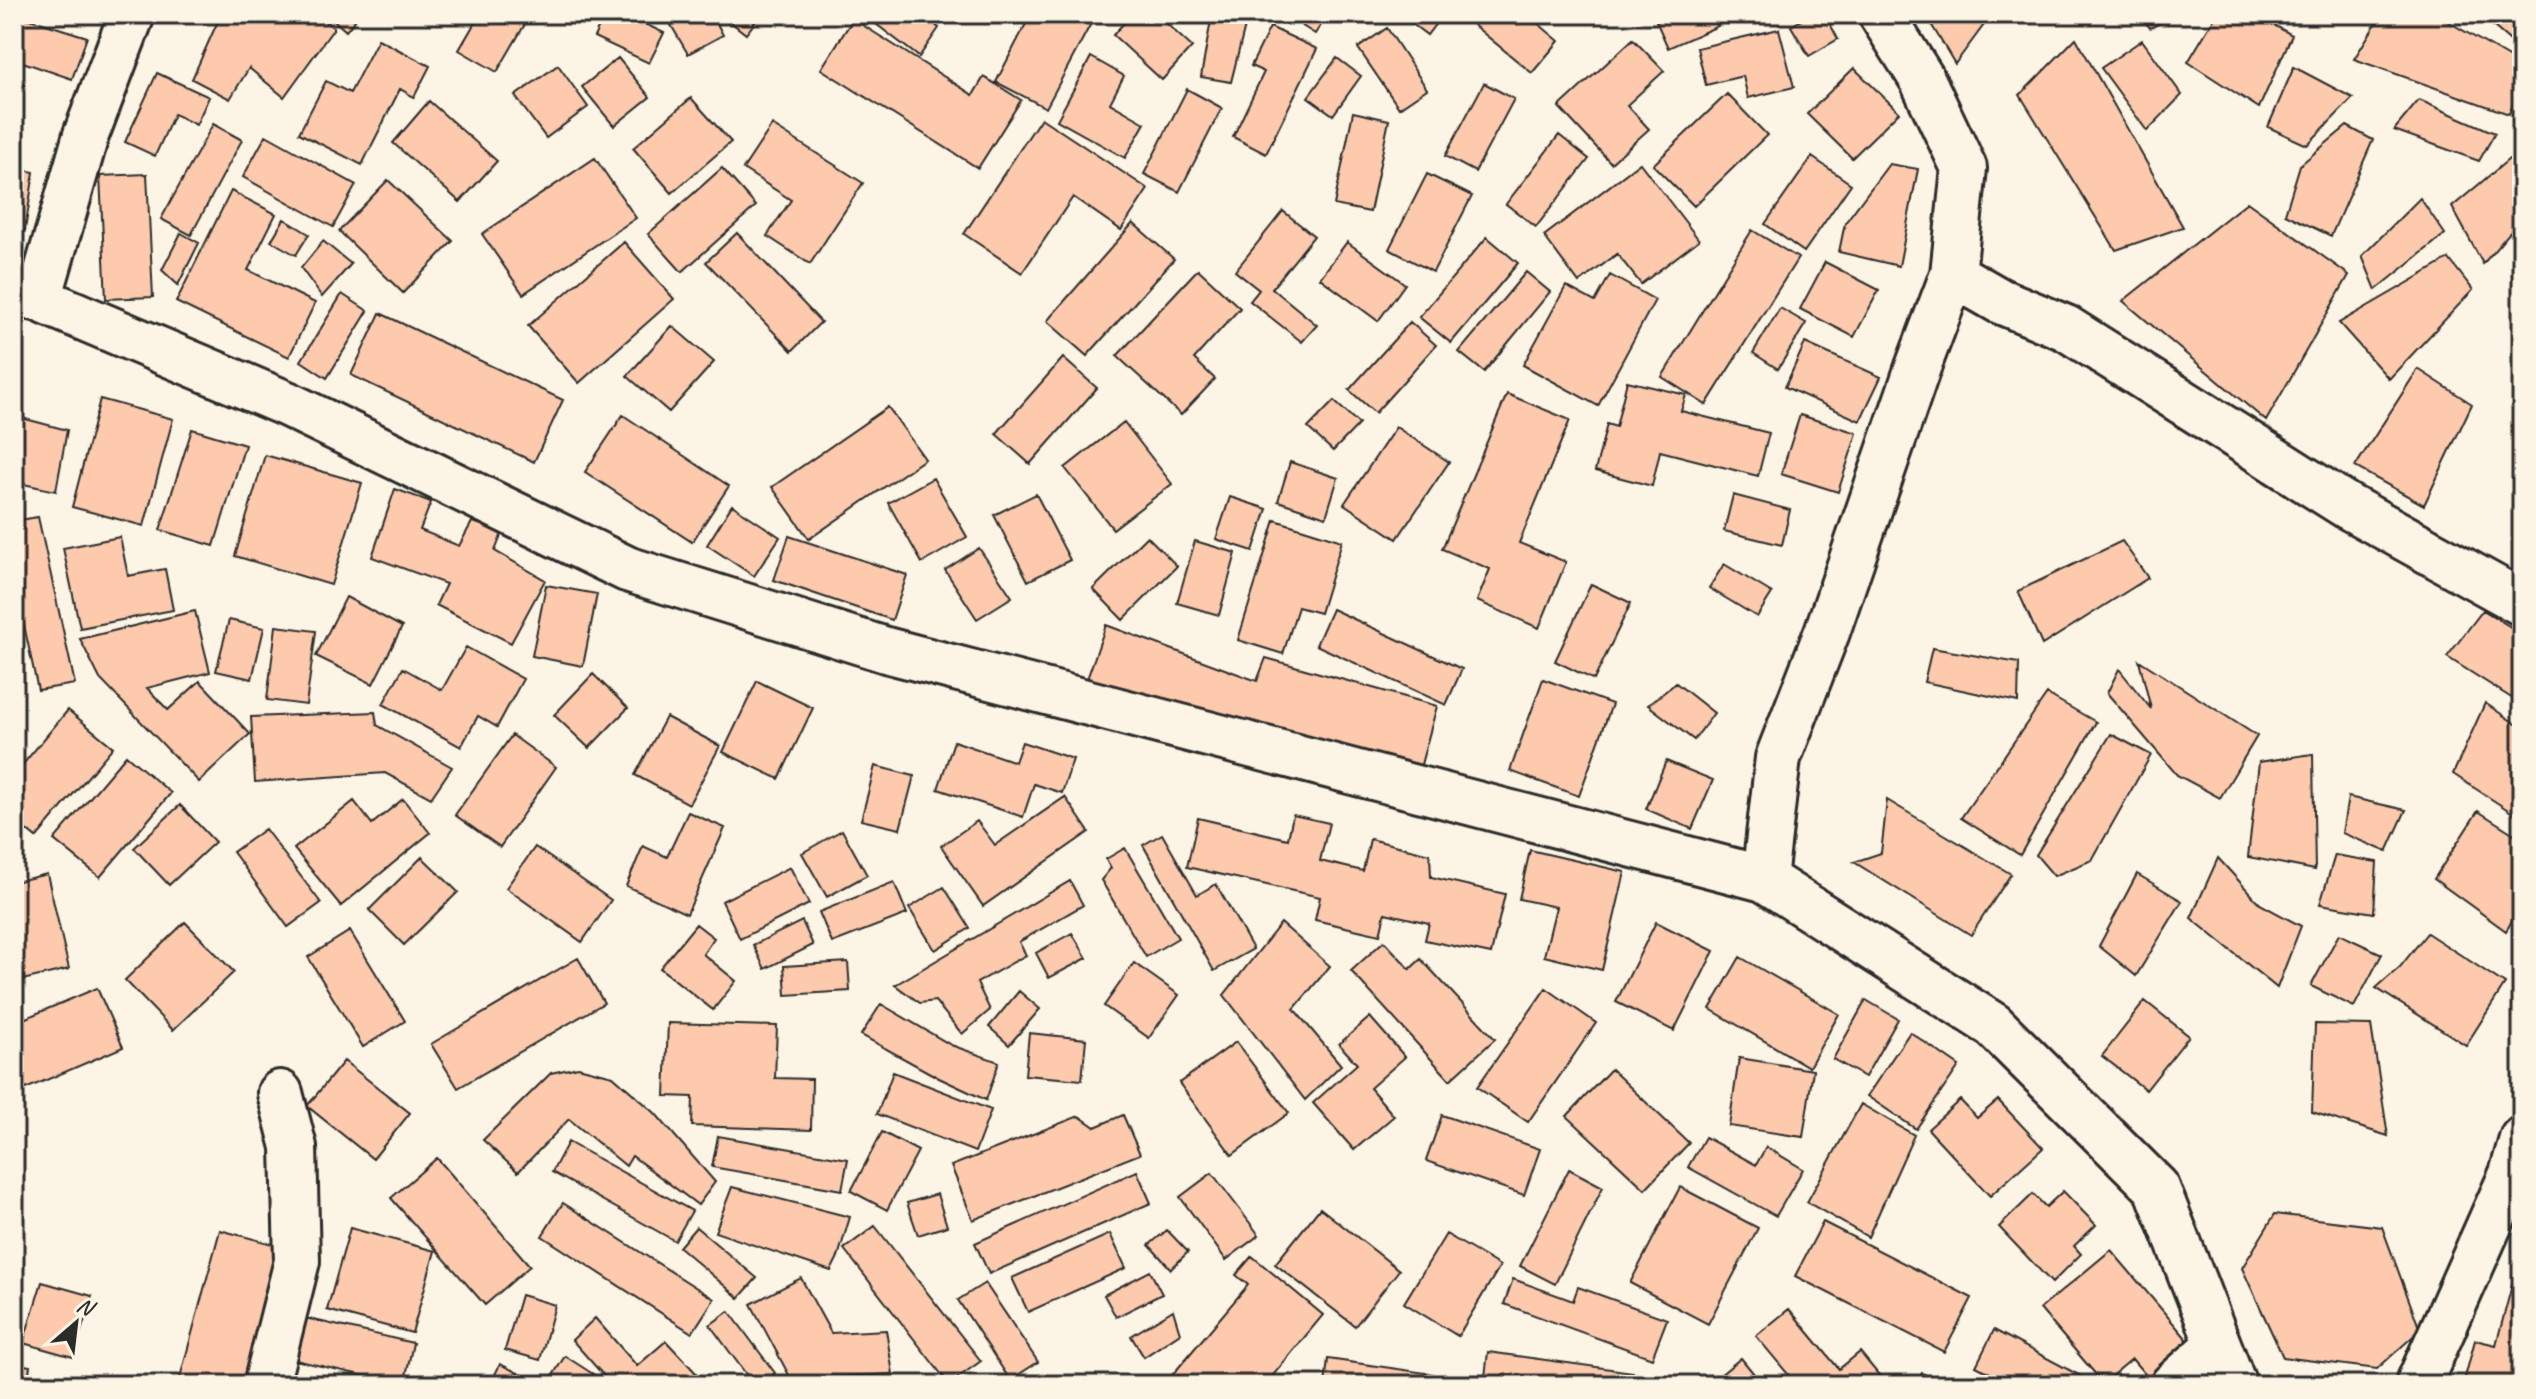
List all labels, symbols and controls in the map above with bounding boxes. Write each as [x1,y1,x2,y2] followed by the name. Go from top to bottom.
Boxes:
[36,1283,116,1363] north arrow
[72,1291,100,1323] text: N

